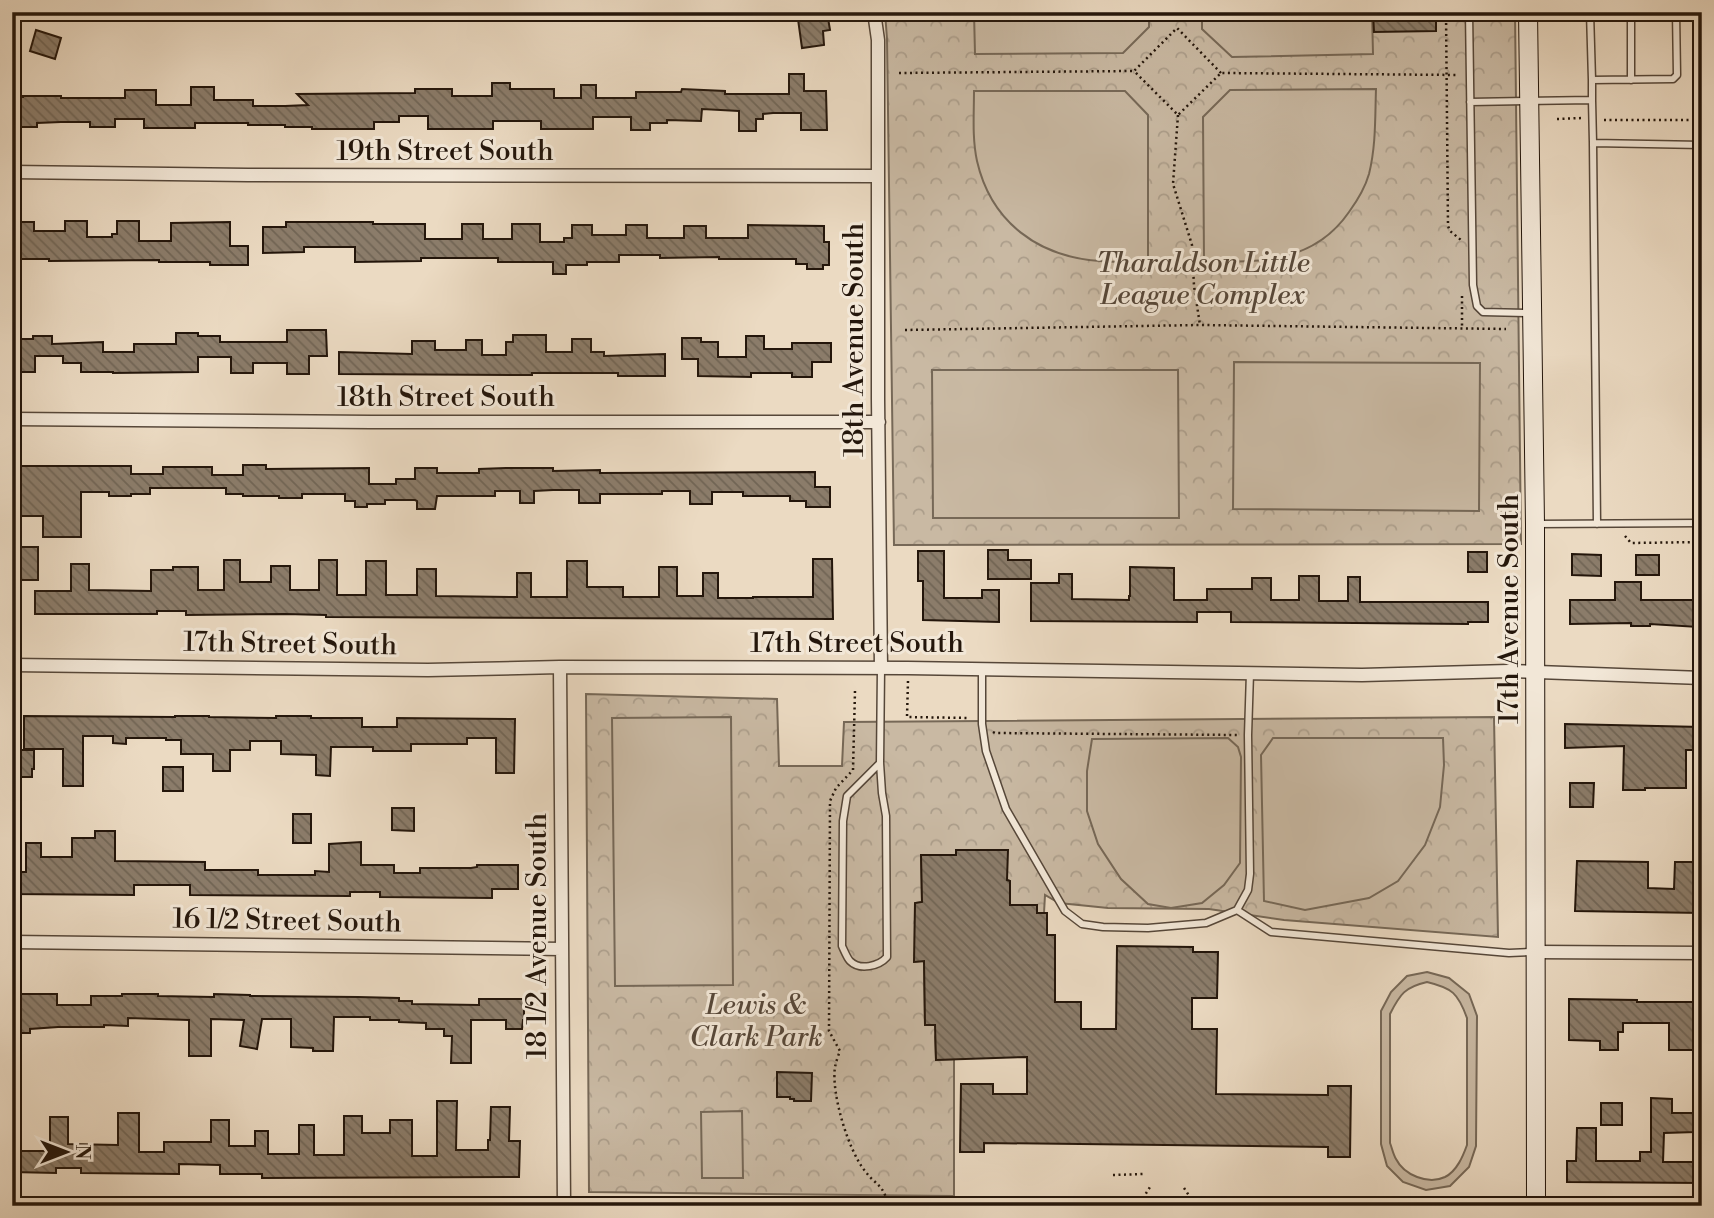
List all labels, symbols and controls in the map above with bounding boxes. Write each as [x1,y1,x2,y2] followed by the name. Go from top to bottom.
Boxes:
[336,134,554,169] street label: 19th Street South
[837,223,872,457] street label: 18th Avenue South
[1096,246,1310,313] park label: Tharaldson Little League Complex
[337,380,555,415] street label: 18th Street South
[1492,494,1527,724] street label: 17th Avenue South
[183,625,398,663] street label: 17th Street South
[750,626,964,661] street label: 17th Street South
[520,813,555,1059] street label: 18 1/2 Avenue South
[172,902,402,941] street label: 16 1/2 Street South
[689,988,823,1055] park label: Lewis & Clark Park
[32,1116,102,1186] north arrow
[70,1144,94,1160] text: N

